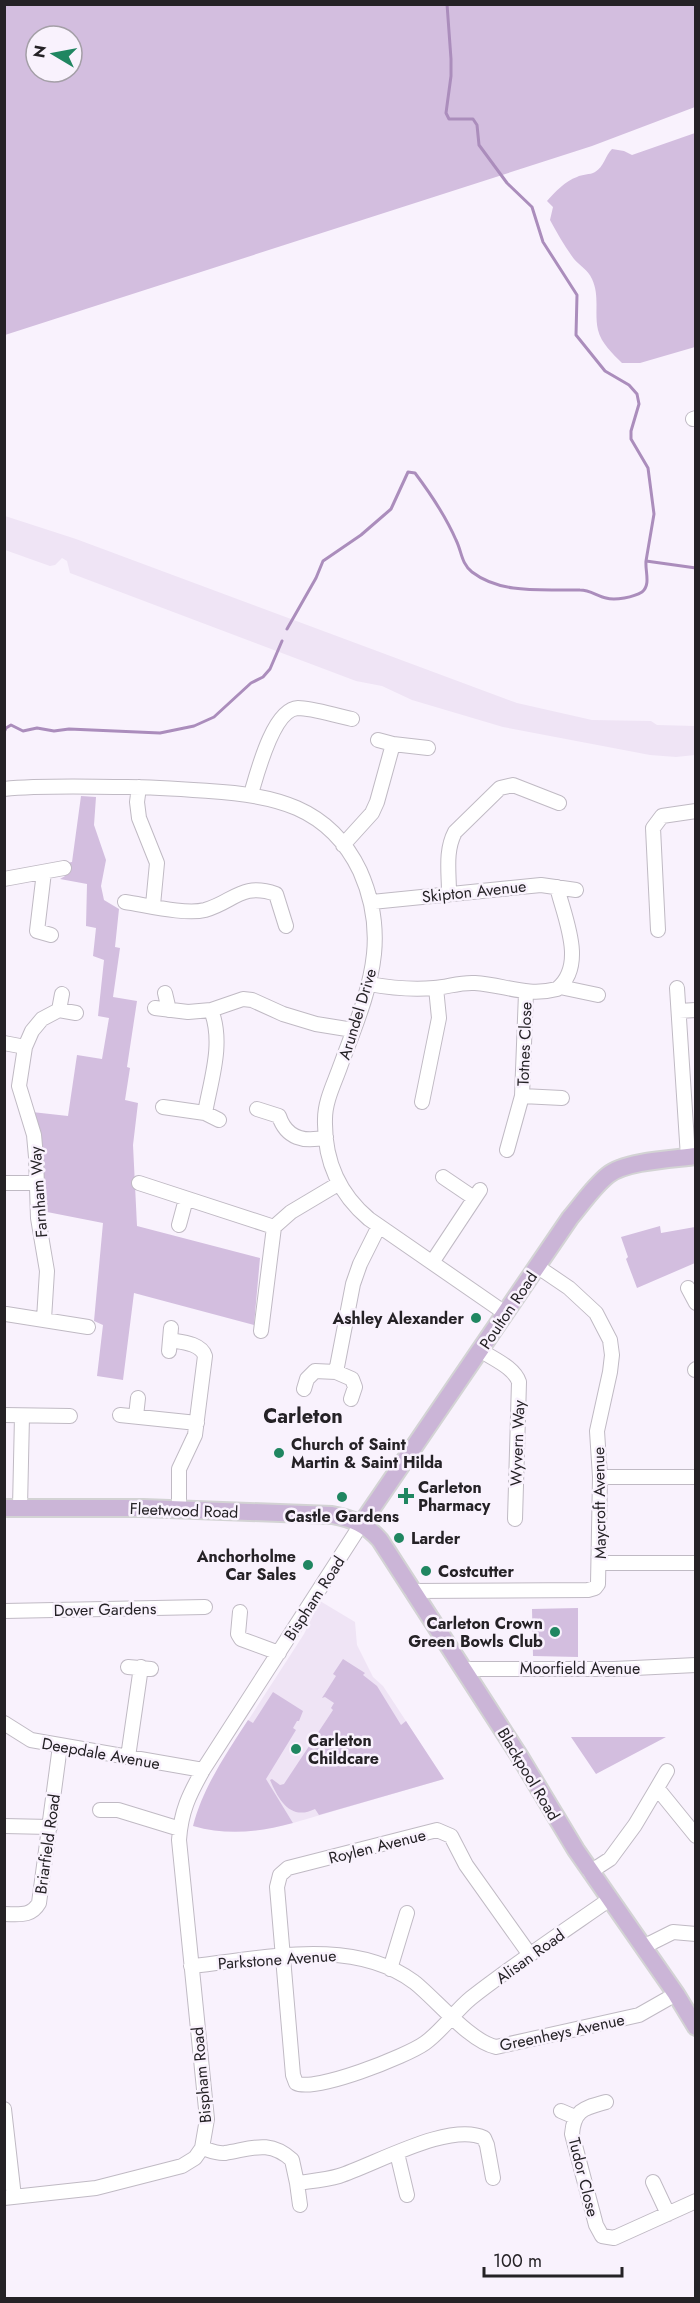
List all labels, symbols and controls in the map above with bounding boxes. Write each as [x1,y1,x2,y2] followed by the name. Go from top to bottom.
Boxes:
[24,24,84,84] north arrow
[27,43,52,60] text: N
[421,875,527,908] street label: Skipton Avenue
[333,966,382,1063] street label: Arundel Drive
[512,1001,537,1087] street label: Totnes Close
[24,1145,53,1238] street label: Farnham Way
[474,1267,543,1354] street label: Poulton Road
[331,1307,464,1330] place label: Ashley Alexander
[469,1311,483,1325] marker: Ashley Alexander
[505,1399,531,1486] street label: Wyvern Way
[263,1402,343,1431] district label: Carleton
[291,1433,443,1474] place label: Church of Saint Martin & Saint Hilda
[272,1446,286,1460] marker: Church of Saint Martin & Saint Hilda
[587,1447,612,1559] street label: Maycroft Avenue
[418,1476,491,1517] place label: Carleton Pharmacy
[399,1489,413,1503] marker: Carleton Pharmacy
[335,1490,349,1504] marker: Castle Gardens
[129,1497,239,1524] street label: Fleetwood Road
[285,1505,399,1528] place label: Castle Gardens
[411,1527,461,1550] place label: Larder
[392,1531,406,1545] marker: Larder
[196,1545,296,1586] place label: Anchorholme Car Sales
[278,1552,350,1645] street label: Bispham Road
[301,1558,315,1572] marker: Anchorholme Car Sales
[438,1560,514,1583] place label: Costcutter
[419,1564,433,1578] marker: Costcutter
[54,1597,156,1622] street label: Dover Gardens
[408,1612,543,1653] place label: Carleton Crown Green Bowls Club
[548,1625,562,1639] marker: Carleton Crown Green Bowls Club
[520,1657,640,1680] street label: Moorfield Avenue
[492,1724,565,1825] street label: Blackpool Road
[308,1729,379,1770] place label: Carleton Childcare
[40,1732,162,1775] street label: Deepdale Avenue
[289,1742,303,1756] marker: Carleton Childcare
[29,1793,66,1896] street label: Briarfield Road
[326,1823,428,1870] street label: Roylen Avenue
[491,1924,570,1989] street label: Alisan Road
[217,1944,337,1975] street label: Parkstone Avenue
[498,2008,627,2057] street label: Greenheys Avenue
[186,2026,217,2124] street label: Bispham Road
[563,2135,604,2219] street label: Tudor Close
[484,2240,622,2278] scale bar
[493,2248,542,2274] text: 100 m

